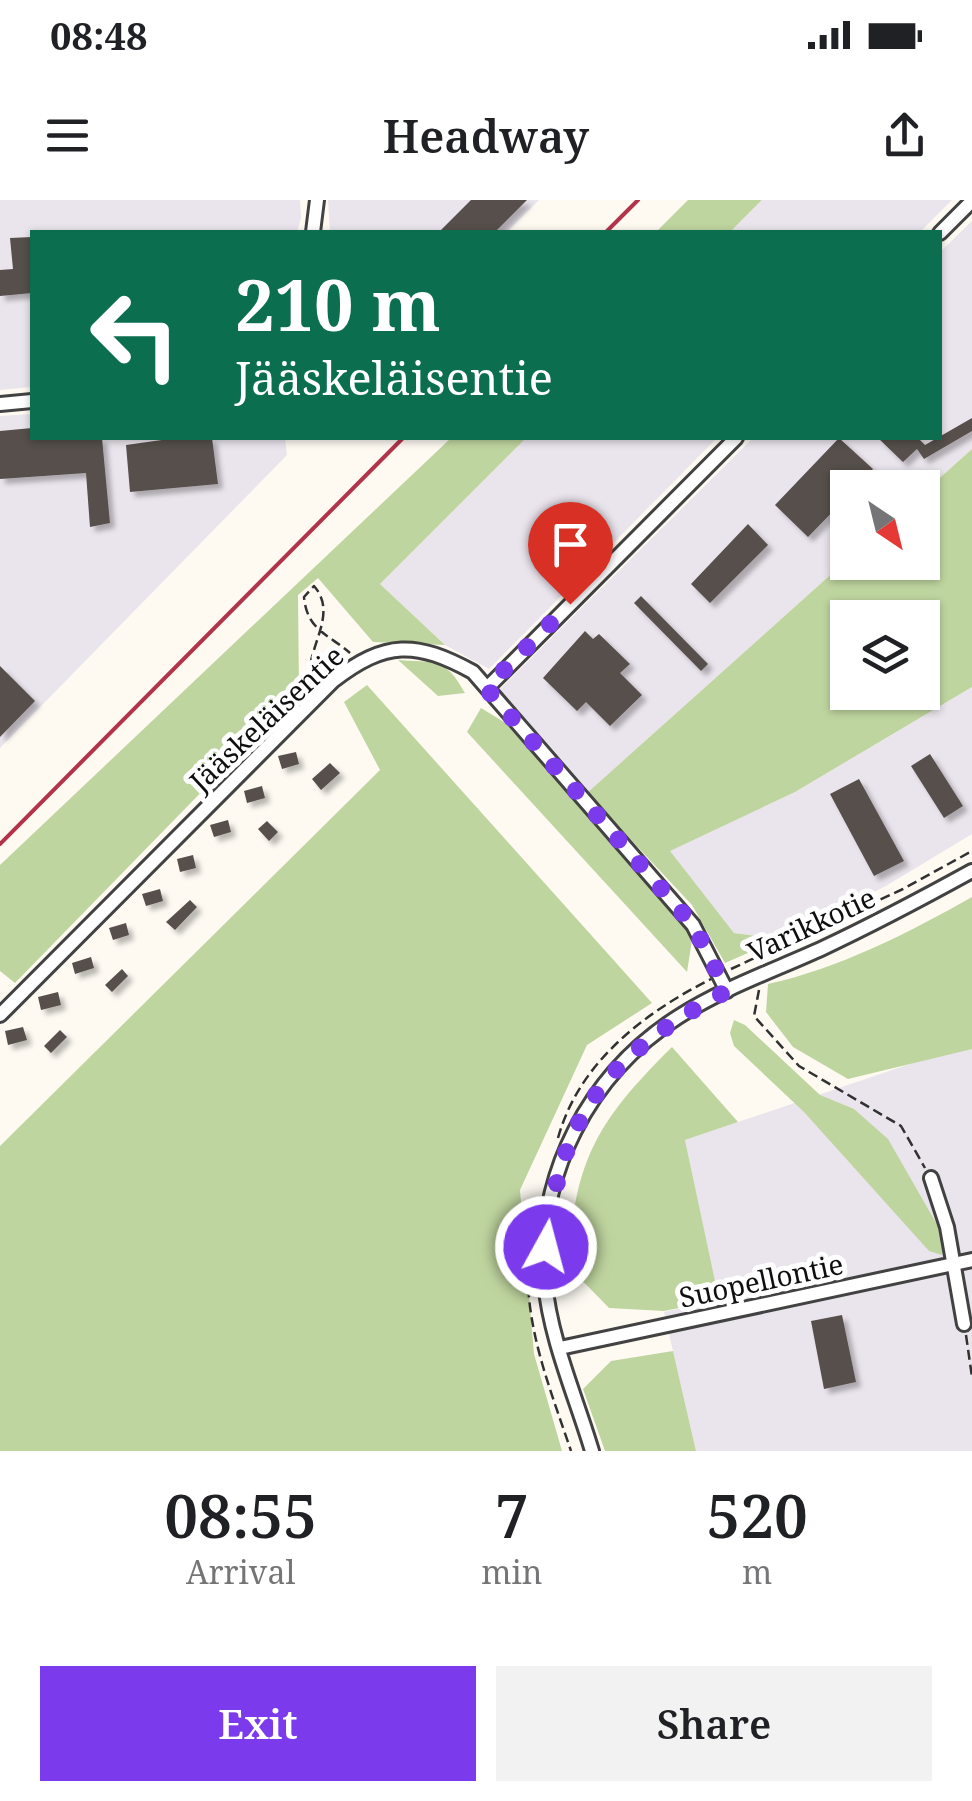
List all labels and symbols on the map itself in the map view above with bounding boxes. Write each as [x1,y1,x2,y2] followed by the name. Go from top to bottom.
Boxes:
[830,470,940,580] north arrow
[528,502,613,605] pin
[180,637,351,800] street label: Jääskeläisentie
[741,878,881,970] street label: Varikkotie
[494,1195,598,1299] position arrow
[676,1244,846,1316] street label: Suopellontie

